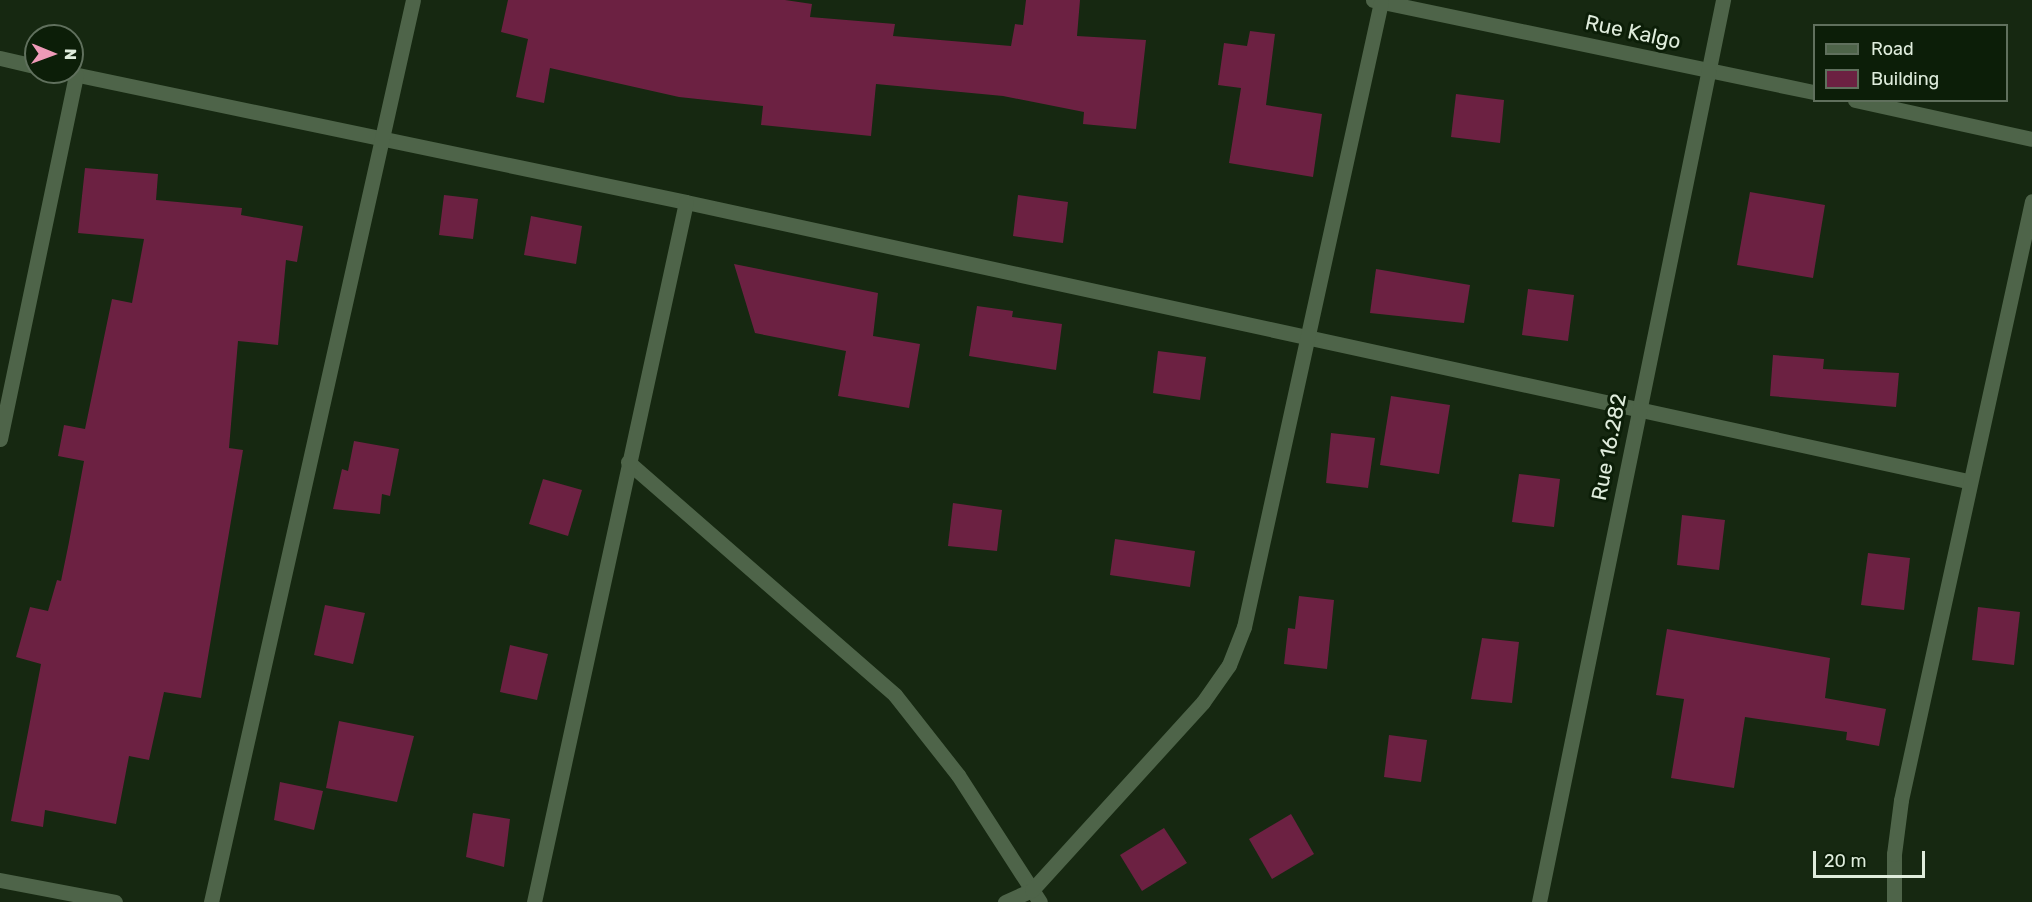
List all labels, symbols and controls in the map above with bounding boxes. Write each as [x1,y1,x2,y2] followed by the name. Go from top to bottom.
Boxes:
[1583,10,1683,54] street label: Rue Kalgo
[24,24,84,84] north arrow
[1813,24,2008,102] legend
[1871,38,1914,60] text: Road
[61,48,80,60] text: N
[1871,68,1939,90] text: Building
[1586,391,1632,503] street label: Rue 16.282
[1816,839,1928,877] scale bar
[1824,850,1866,872] text: 20 m

